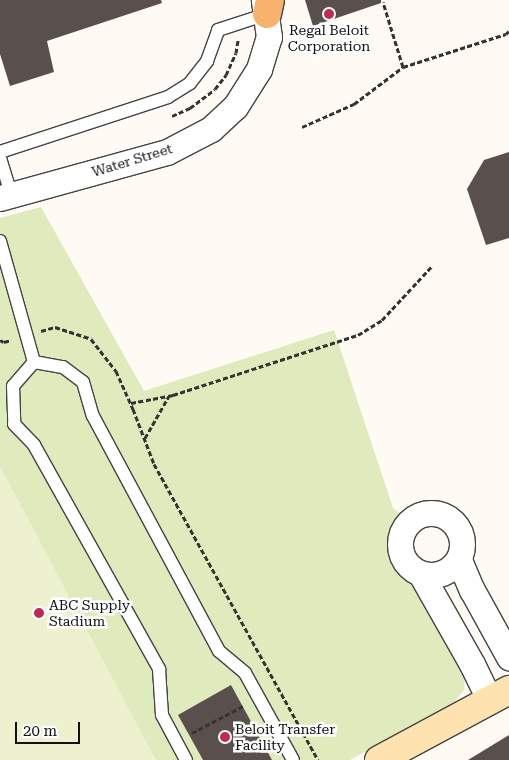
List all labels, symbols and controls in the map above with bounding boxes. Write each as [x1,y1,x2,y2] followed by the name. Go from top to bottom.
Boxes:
[323,8,335,20] marker: Regal Beloit Corporation
[288,22,370,54] place label: Regal Beloit Corporation
[90,140,174,180] street label: Water Street
[49,597,130,630] place label: ABC Supply Stadium
[33,607,45,619] marker: ABC Supply Stadium
[18,712,82,744] scale bar
[235,721,335,754] place label: Beloit Transfer Facility
[23,722,57,740] text: 20 m
[219,731,231,743] marker: Beloit Transfer Facility

